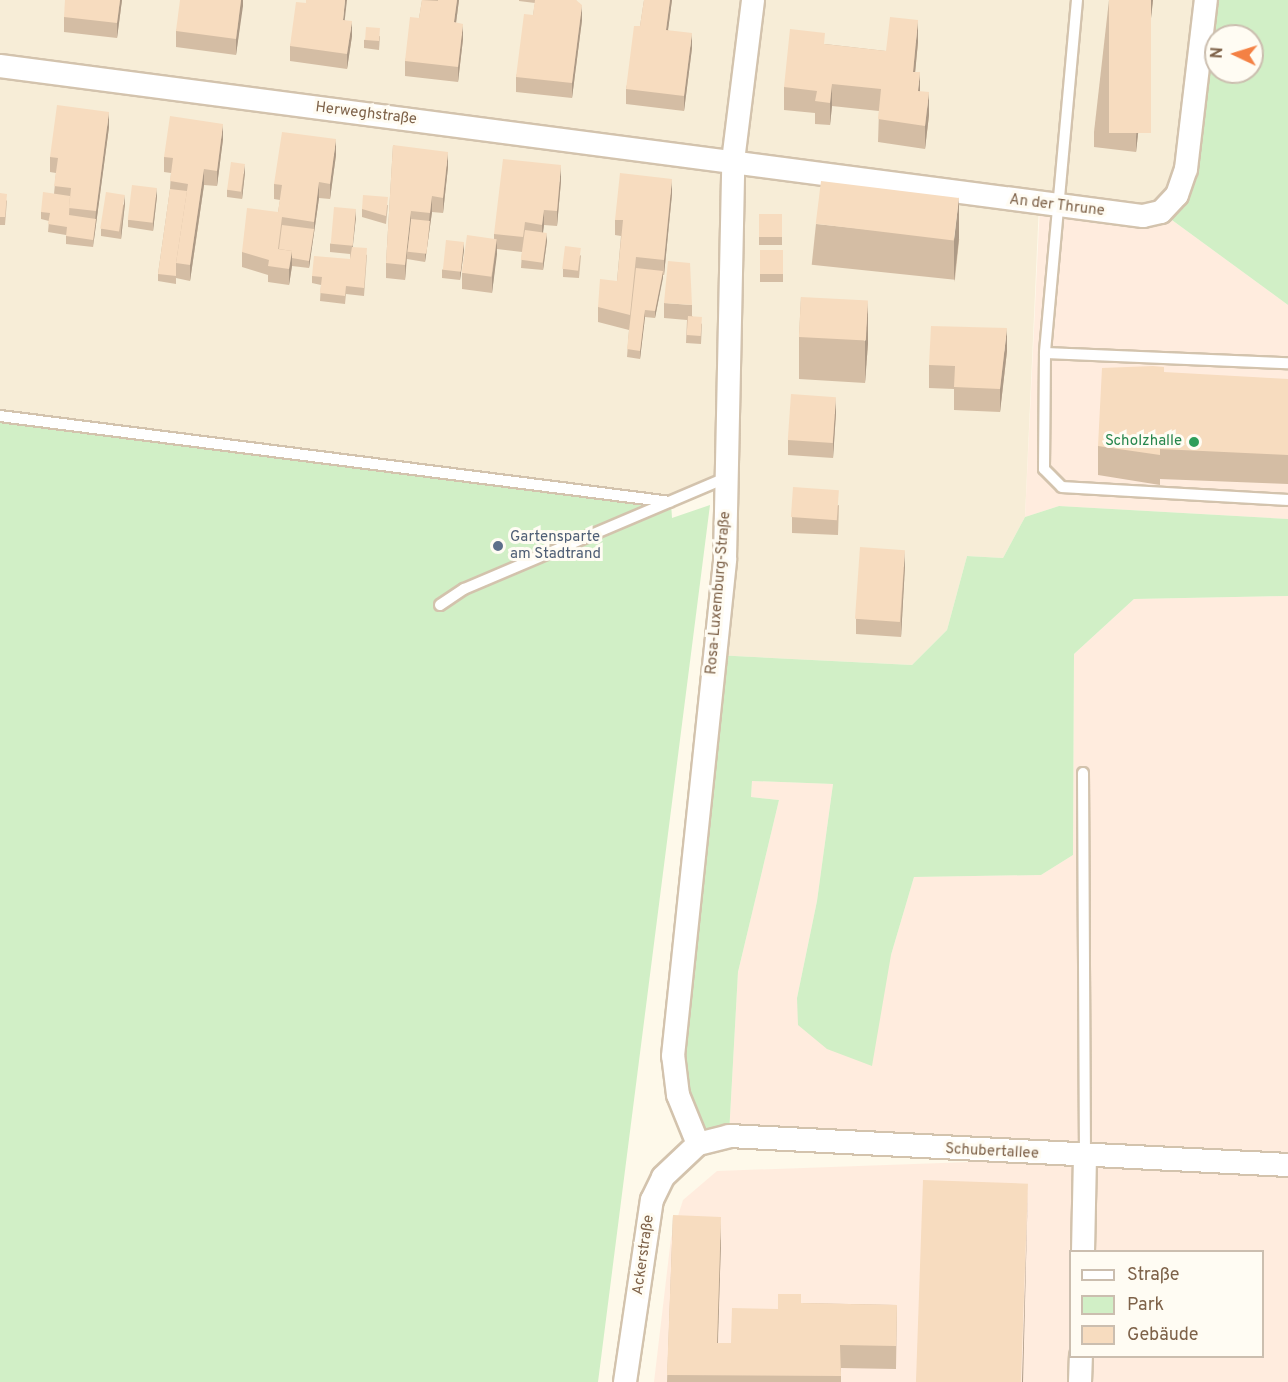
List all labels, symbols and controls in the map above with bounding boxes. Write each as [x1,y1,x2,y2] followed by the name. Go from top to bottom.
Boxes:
[1204,24,1264,84] north arrow
[1208,46,1228,59] text: N
[314,99,418,129] street label: Herweghstraße
[1008,191,1106,221] street label: An der Thrune
[1105,433,1182,451] place label: Scholzhalle
[1187,435,1201,449] marker: Scholzhalle
[703,511,735,675] street label: Rosa-Luxemburg-Straße
[510,528,601,563] place label: Gartensparte am Stadtrand
[491,539,505,553] marker: Gartensparte am Stadtrand
[945,1141,1039,1163] street label: Schubertallee
[629,1214,659,1296] street label: Ackerstraße
[1069,1250,1264,1358] legend
[1127,1264,1179,1287] text: Straße
[1127,1294,1164,1317] text: Park
[1127,1324,1199,1347] text: Gebäude

